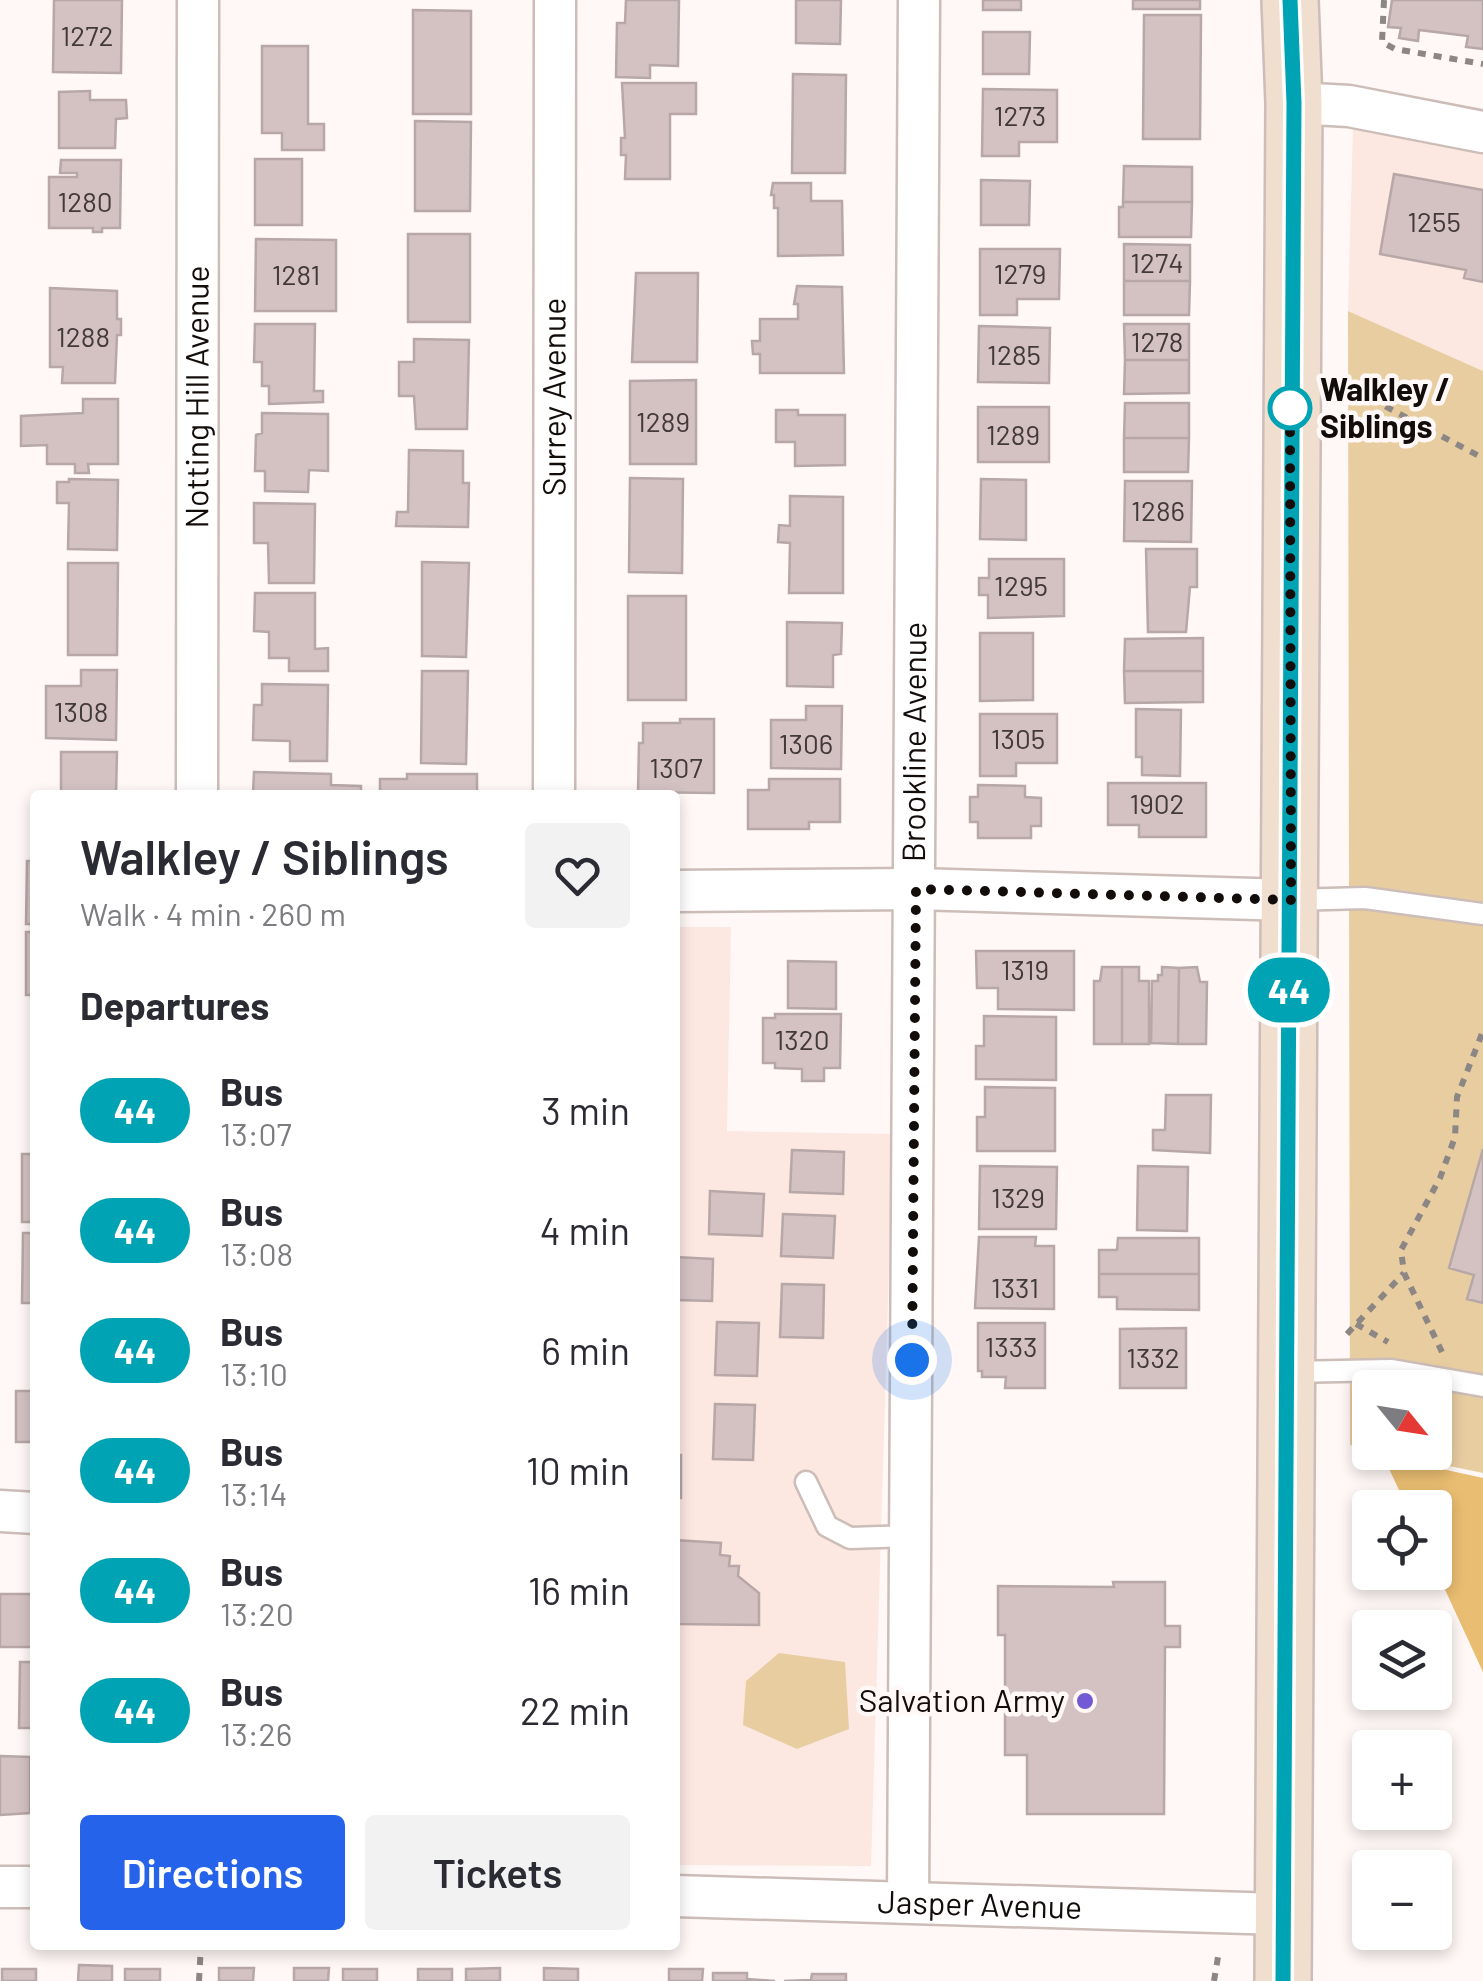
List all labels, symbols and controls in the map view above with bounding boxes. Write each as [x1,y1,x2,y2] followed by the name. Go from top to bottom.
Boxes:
[60,18,114,52] house number: 1272
[994,98,1046,132] house number: 1273
[57,184,113,218] house number: 1280
[1407,204,1461,238] house number: 1255
[1130,245,1184,279] house number: 1274
[994,256,1046,290] house number: 1279
[272,257,320,291] house number: 1281
[176,265,215,529] street label: Notting Hill Avenue
[533,298,572,496] street label: Surrey Avenue
[56,319,110,353] house number: 1288
[1131,324,1183,358] house number: 1278
[987,337,1041,371] house number: 1285
[1320,369,1450,444] place label: Walkley / Siblings
[1269,387,1311,429] marker: Walkley / Siblings
[636,404,690,438] house number: 1289
[986,417,1040,451] house number: 1289
[1131,493,1185,527] house number: 1286
[994,568,1048,602] house number: 1295
[893,622,932,862] street label: Brookline Avenue
[54,694,108,728] house number: 1308
[991,721,1045,755] house number: 1305
[779,726,833,760] house number: 1306
[649,750,703,784] house number: 1307
[1129,786,1185,820] house number: 1902
[525,823,630,928] button: heart
[80,827,449,885] text: Walkley / Siblings
[80,894,346,932] text: Walk · 4 min · 260 m
[1001,952,1049,986] house number: 1319
[1244,958,1334,1022] line badge: 44
[1268,969,1310,1011] text: 44
[80,982,269,1028] text: Departures
[774,1022,830,1056] house number: 1320
[220,1068,283,1114] text: Bus
[541,1087,630,1133] text: 3 min
[114,1089,156,1131] text: 44
[220,1114,292,1152] text: 13:07
[991,1180,1045,1214] house number: 1329
[220,1188,283,1234] text: Bus
[540,1207,630,1253] text: 4 min
[114,1209,156,1251] text: 44
[220,1234,293,1272] text: 13:08
[991,1270,1039,1304] house number: 1331
[220,1308,283,1354] text: Bus
[541,1327,630,1373] text: 6 min
[114,1329,156,1371] text: 44
[984,1329,1038,1363] house number: 1333
[887,1335,937,1385] your location
[1126,1340,1180,1374] house number: 1332
[220,1354,288,1392] text: 13:10
[1352,1370,1452,1470] north arrow
[1352,1370,1452,1950] map controls
[220,1428,283,1474] text: Bus
[526,1447,630,1493] text: 10 min
[114,1449,156,1491] text: 44
[220,1474,287,1512] text: 13:14
[1352,1490,1452,1590] button: locate
[220,1548,283,1594] text: Bus
[528,1567,630,1613] text: 16 min
[114,1569,156,1611] text: 44
[220,1594,294,1632] text: 13:20
[1352,1610,1452,1710] button: layers
[220,1668,283,1714] text: Bus
[859,1680,1065,1718] place label: Salvation Army
[520,1687,630,1733] text: 22 min
[114,1689,156,1731] text: 44
[1074,1690,1096,1712] marker: Salvation Army
[220,1714,292,1752] text: 13:26
[1352,1730,1452,1830] button: +
[80,1815,345,1930] button: Directions
[365,1815,630,1930] button: Tickets
[1352,1850,1452,1950] button: −
[877,1881,1083,1925] street label: Jasper Avenue

